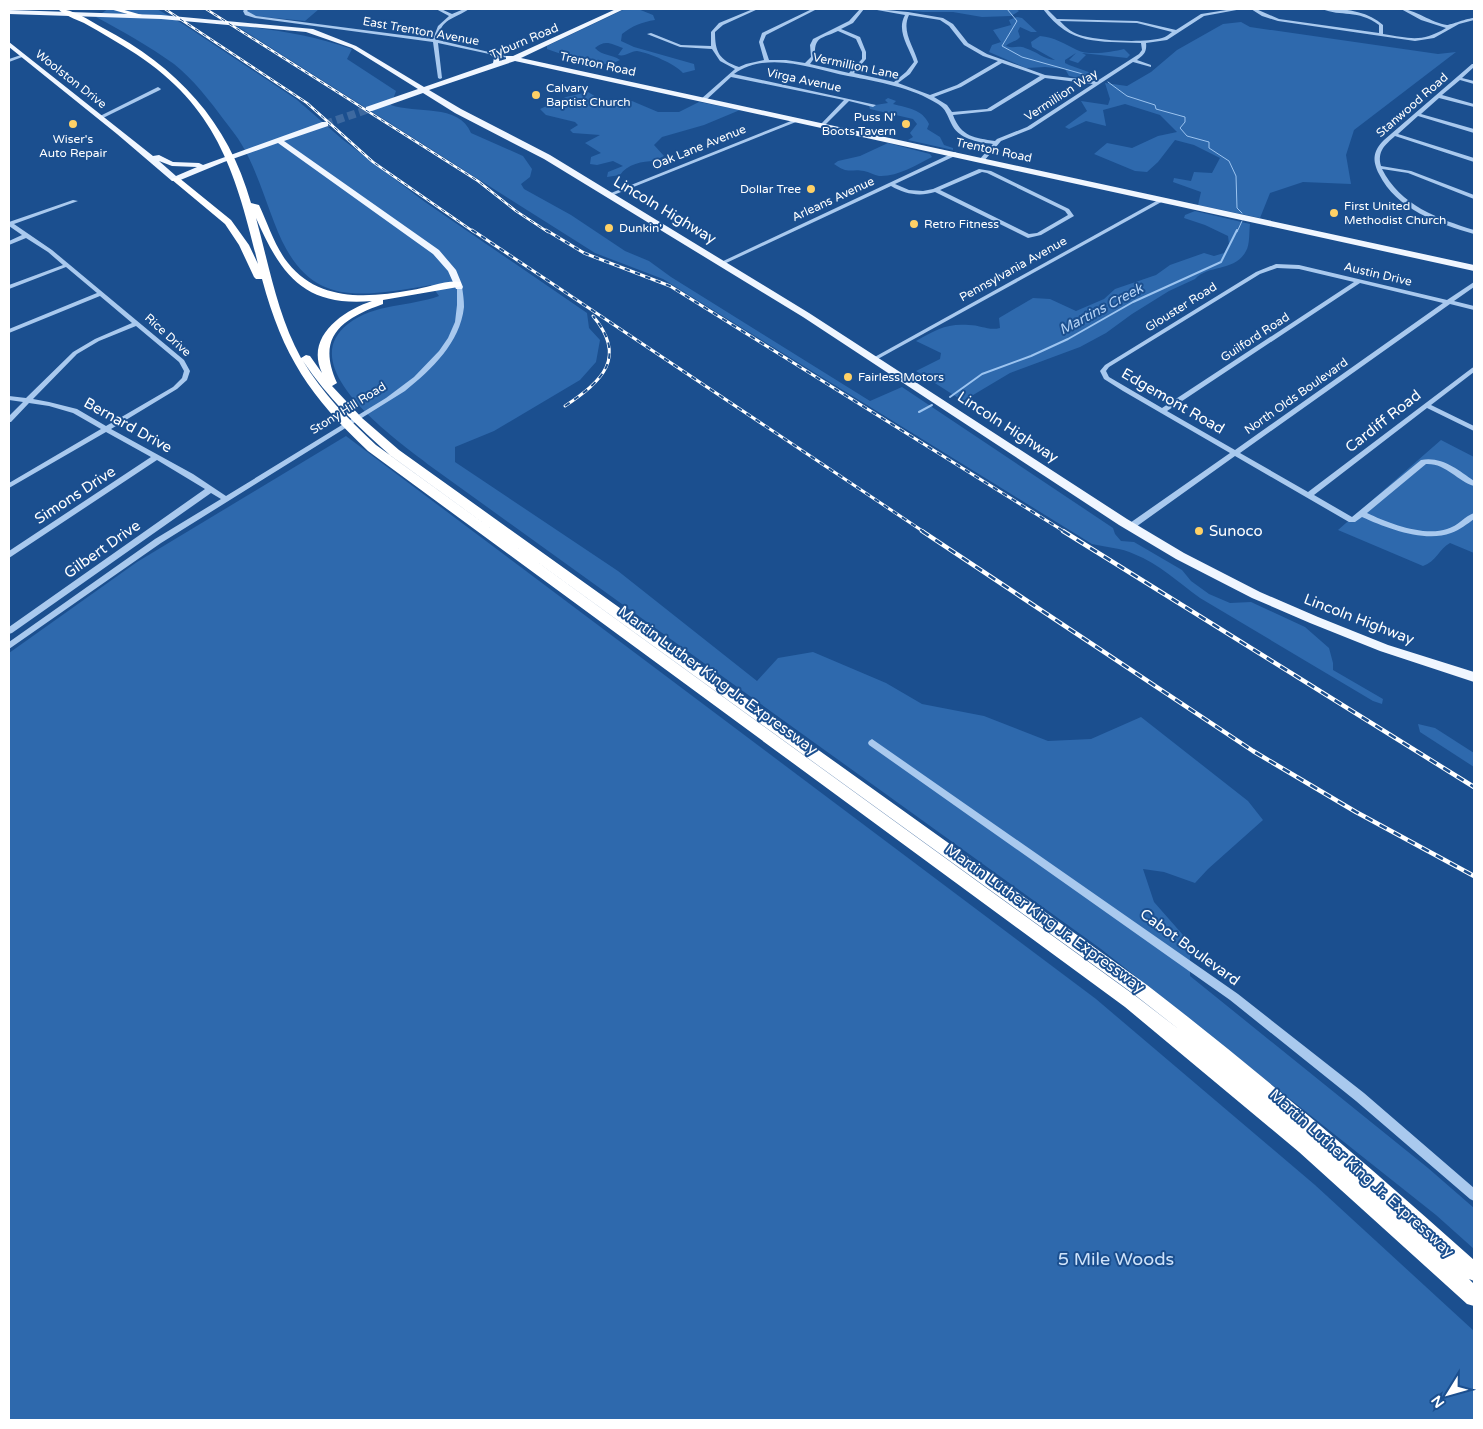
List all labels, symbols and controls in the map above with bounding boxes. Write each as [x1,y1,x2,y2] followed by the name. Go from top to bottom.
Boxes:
[362,14,480,48] street label: East Trenton Avenue
[488,20,560,62] street label: Tyburn Road
[33,47,110,111] street label: Woolston Drive
[559,49,637,79] street label: Trenton Road
[812,50,900,82] street label: Vermillion Lane
[765,65,843,95] street label: Virga Avenue
[1022,66,1101,124] street label: Vermillion Way
[1373,70,1451,140] street label: Stanwood Road
[546,81,631,109] place label: Calvary Baptist Church
[530,89,542,101] marker: Calvary Baptist Church
[822,110,896,138] place label: Puss N' Boots Tavern
[67,118,79,130] marker: Wiser's Auto Repair
[900,118,912,130] marker: Puss N' Boots Tavern
[650,122,748,172] street label: Oak Lane Avenue
[39,132,108,160] place label: Wiser's Auto Repair
[955,135,1033,165] street label: Trenton Road
[610,172,720,248] street label: Lincoln Highway
[790,174,877,224] street label: Arleans Avenue
[740,182,801,196] place label: Dollar Tree
[805,183,817,195] marker: Dollar Tree
[1344,199,1446,227] place label: First United Methodist Church
[1328,207,1340,219] marker: First United Methodist Church
[924,217,999,231] place label: Retro Fitness
[908,218,920,230] marker: Retro Fitness
[619,221,662,235] place label: Dunkin'
[603,222,615,234] marker: Dunkin'
[957,234,1069,304] street label: Pennsylvania Avenue
[1343,259,1414,289] street label: Austin Drive
[1056,279,1147,338] water label: Martins Creek
[1143,279,1219,335] street label: Glouster Road
[1218,310,1292,364] street label: Guilford Road
[142,311,194,360] street label: Rice Drive
[1242,355,1350,437] street label: North Olds Boulevard
[1118,364,1228,438] street label: Edgemont Road
[858,370,944,384] place label: Fairless Motors
[842,371,854,383] marker: Fairless Motors
[307,379,389,437] street label: Stony Hill Road
[1342,386,1424,456] street label: Cardiff Road
[954,388,1062,466] street label: Lincoln Highway
[81,393,175,457] street label: Bernard Drive
[31,462,119,528] street label: Simons Drive
[60,516,144,582] street label: Gilbert Drive
[1209,522,1263,540] place label: Sunoco
[1193,525,1205,537] marker: Sunoco
[1301,590,1417,648] street label: Lincoln Highway
[615,602,821,758] street label: Martin Luther King Jr. Expressway
[942,840,1148,996] street label: Martin Luther King Jr. Expressway
[1137,905,1243,989] street label: Cabot Boulevard
[1266,1085,1458,1261] street label: Martin Luther King Jr. Expressway
[1058,1248,1174,1270] park label: 5 Mile Woods
[1423,1369,1473,1419] north arrow
[1428,1392,1448,1411] text: N

